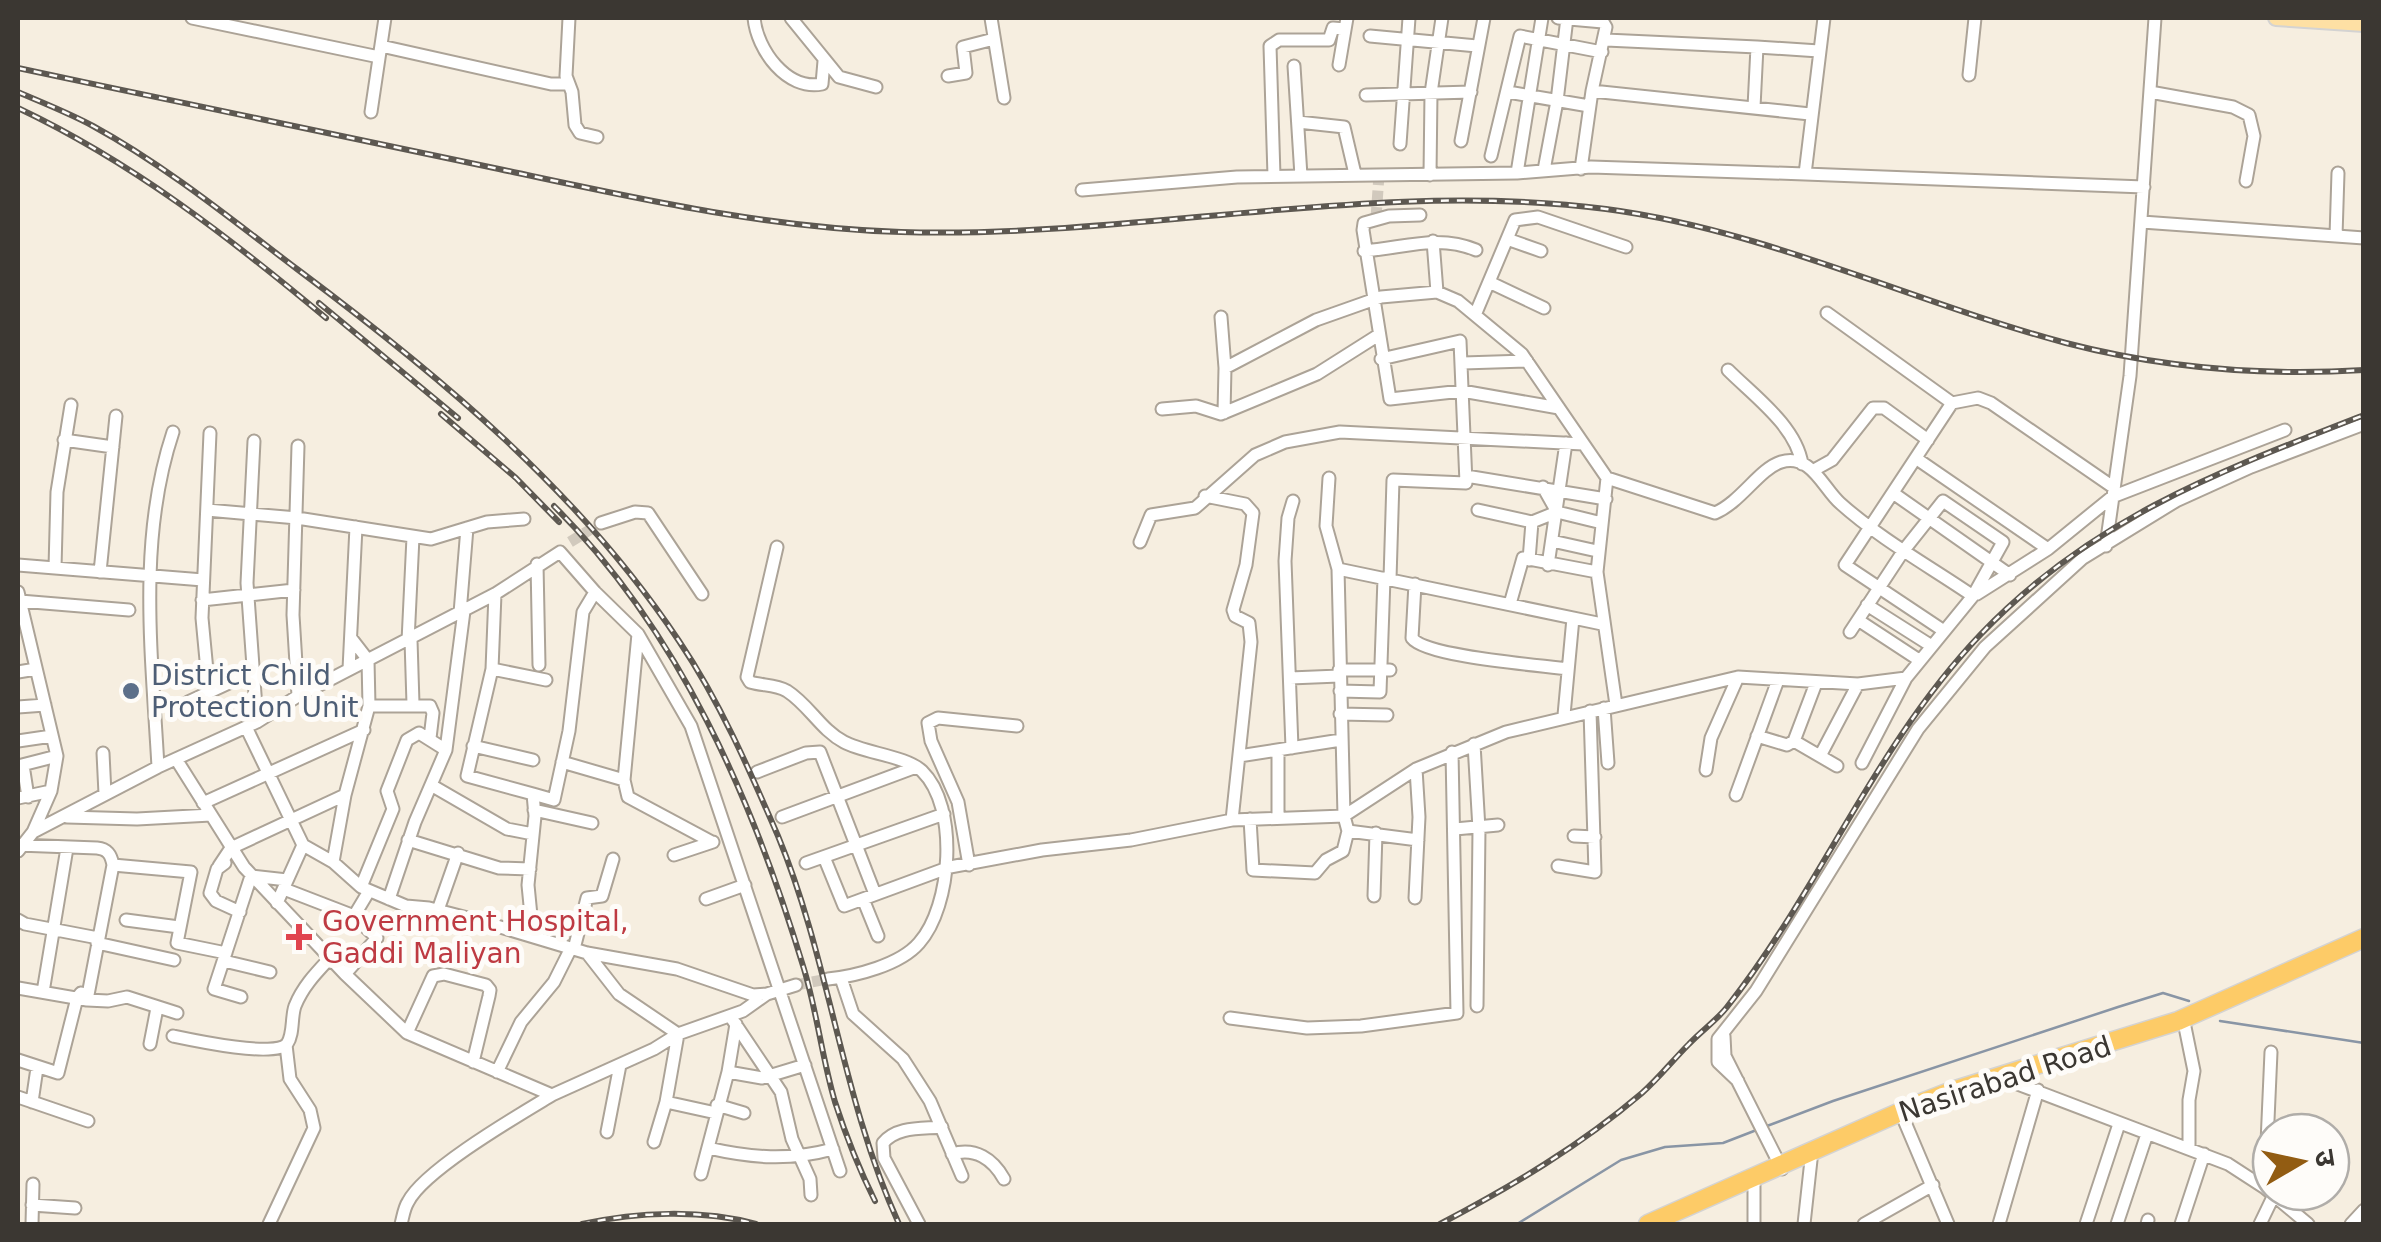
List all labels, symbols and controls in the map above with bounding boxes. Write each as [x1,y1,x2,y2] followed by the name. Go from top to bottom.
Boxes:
[151,659,359,724] place label: District Child Protection Unit
[120,680,142,702] marker: District Child Protection Unit
[322,905,629,970] place label: Government Hospital, Gaddi Maliyan
[286,924,312,950] marker: Government Hospital, Gaddi Maliyan
[1895,1029,2115,1129] street label: Nasirabad Road
[2251,1112,2351,1212] north arrow
[2308,1147,2343,1169] text: उ

